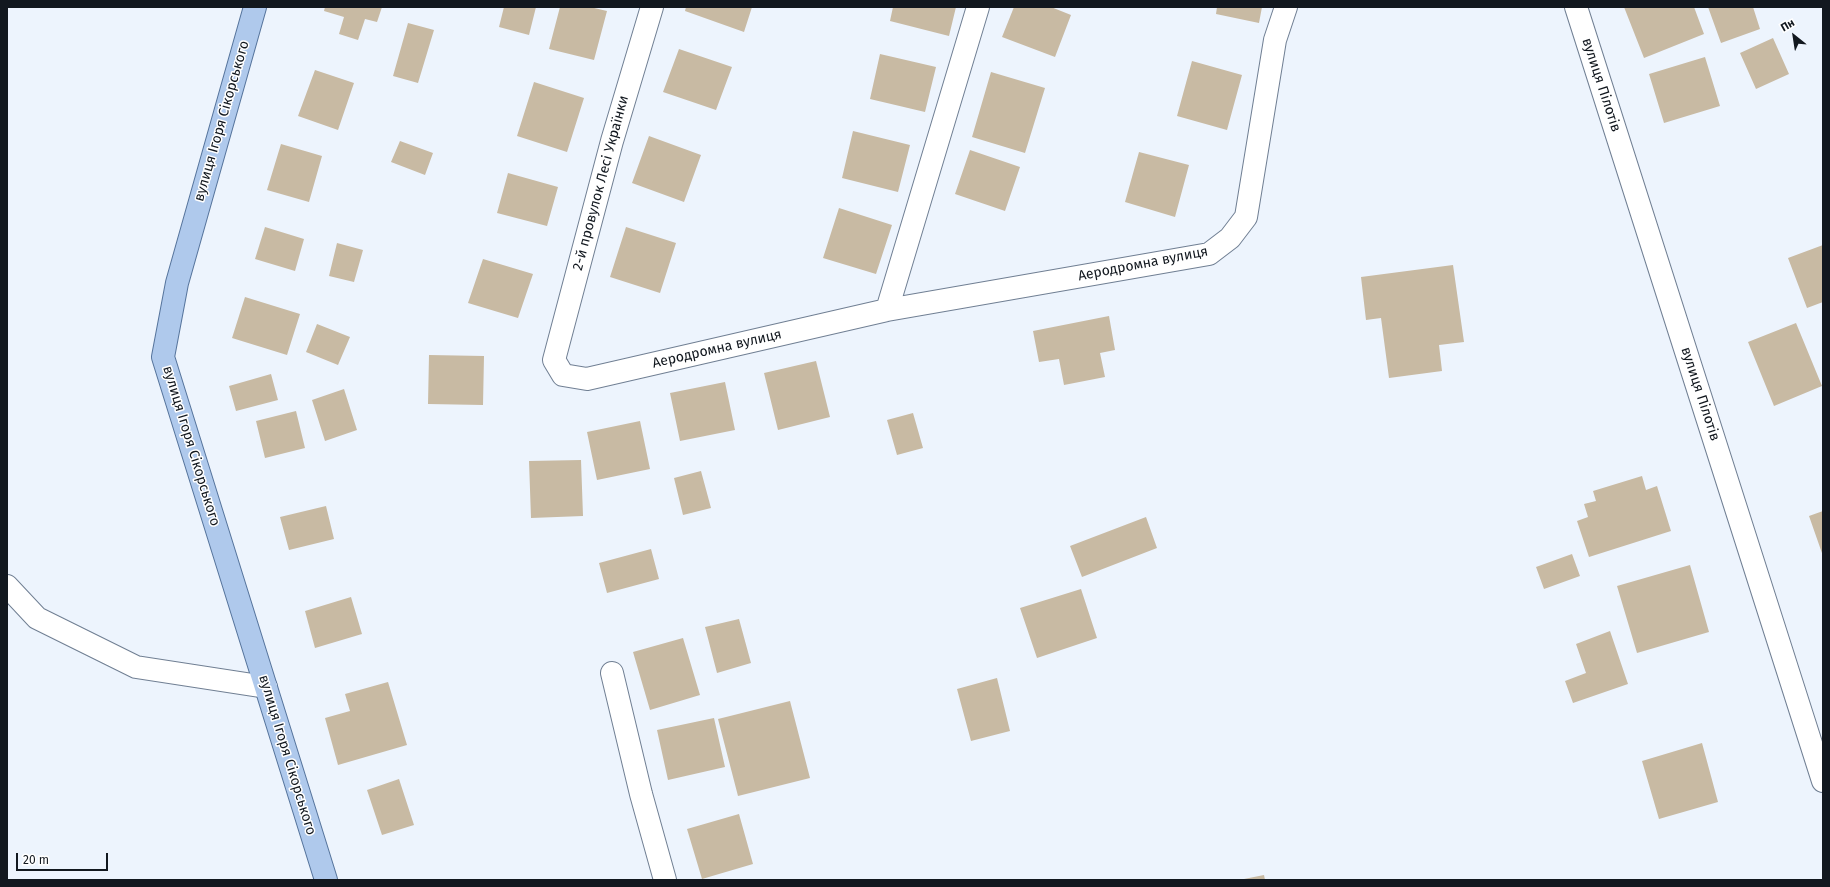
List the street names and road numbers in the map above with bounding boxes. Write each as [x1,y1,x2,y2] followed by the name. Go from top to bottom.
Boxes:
[1578,36,1624,134] street label: вулиця Пілотів
[191,39,253,203] street label: вулиця Ігоря Сікорського
[570,94,632,272] street label: 2-й провулок Лесі Українки
[1077,243,1209,285] street label: Аеродромна вулиця
[651,326,783,372] street label: Аеродромна вулиця
[1677,345,1723,443] street label: вулиця Пілотів
[159,364,223,528] street label: вулиця Ігоря Сікорського
[255,673,319,837] street label: вулиця Ігоря Сікорського

